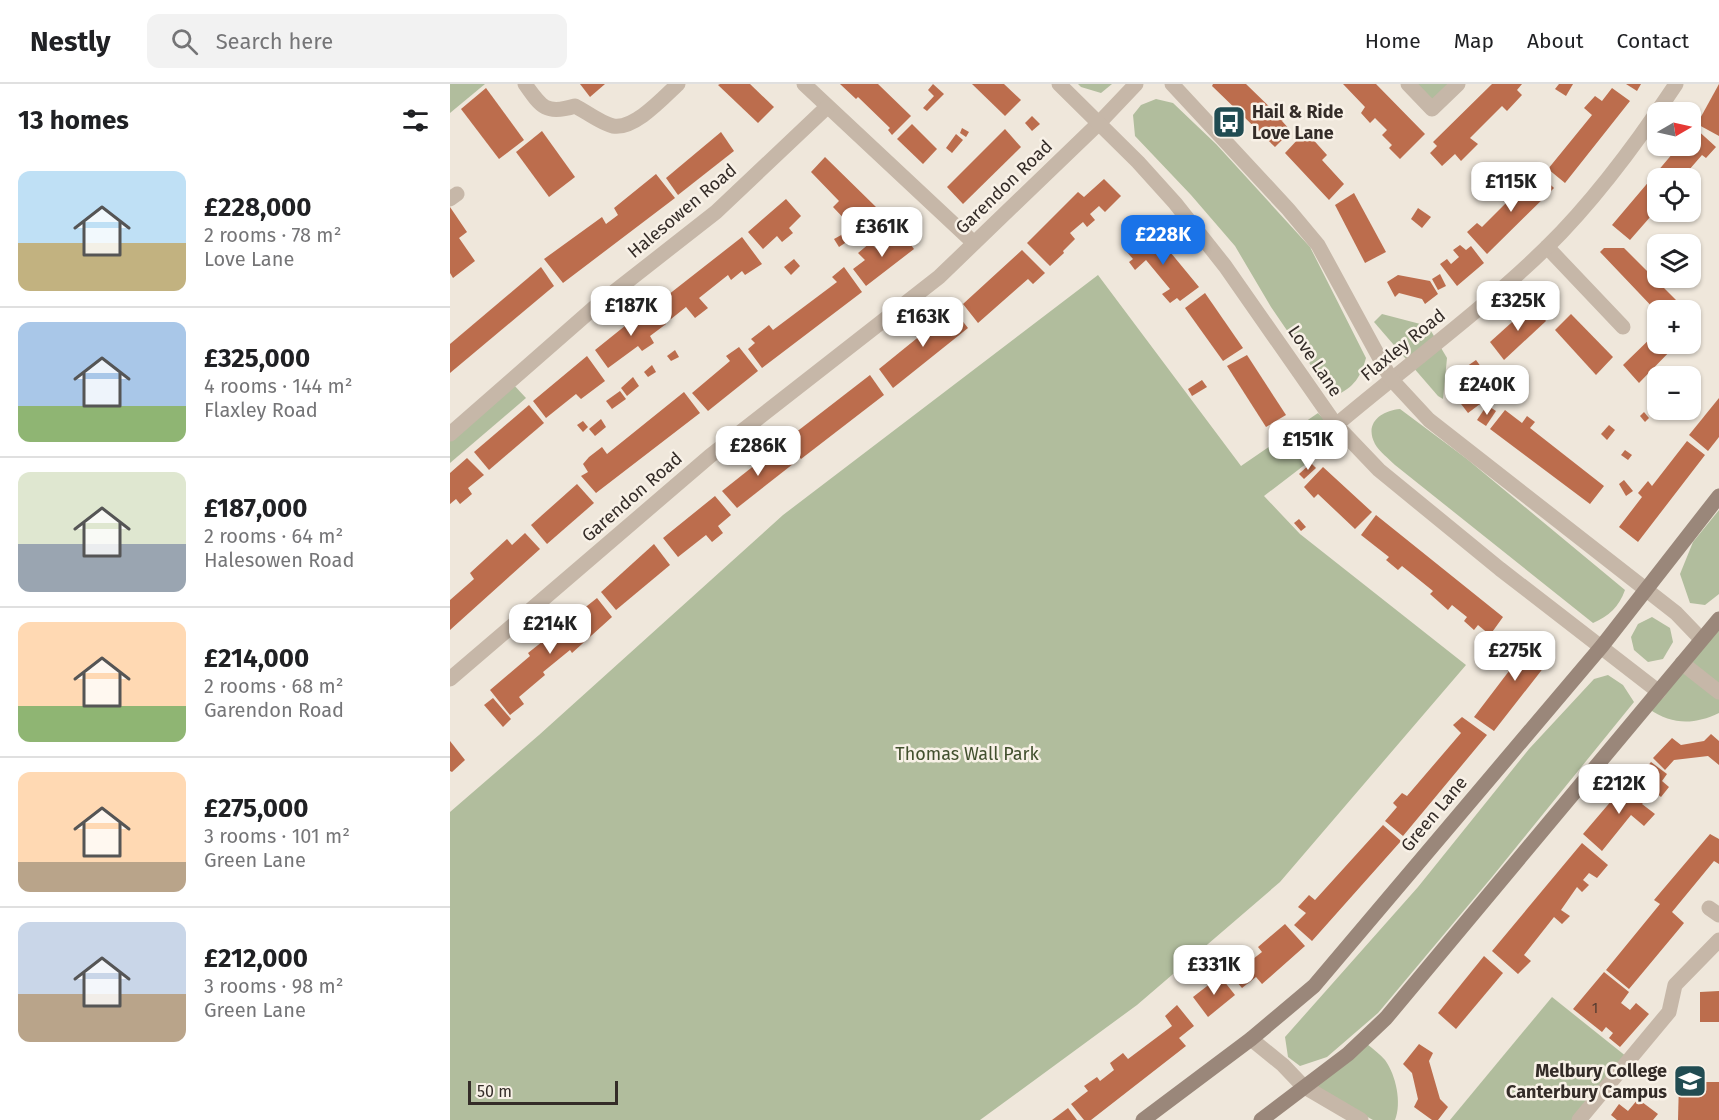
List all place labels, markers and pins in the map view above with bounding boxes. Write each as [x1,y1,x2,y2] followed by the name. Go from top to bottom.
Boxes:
[1252,101,1343,144] place label: Hail & Ride Love Lane
[1211,104,1247,140] bus stop icon: Hail & Ride Love Lane
[1469,162,1553,213] pin: £115K
[840,207,924,258] pin: £361K
[1121,215,1205,266] pin: £228K
[1476,281,1560,332] pin: £325K
[589,286,673,337] pin: £187K
[881,297,965,348] pin: £163K
[1445,365,1529,416] pin: £240K
[1266,420,1350,471] pin: £151K
[716,426,800,477] pin: £286K
[508,604,592,655] pin: £214K
[1473,631,1557,682] pin: £275K
[1577,764,1661,815] pin: £212K
[1172,945,1256,996] pin: £331K
[1506,1060,1667,1103] place label: Melbury College Canterbury Campus
[1672,1063,1708,1099] school or university icon: Melbury College Canterbury Campus

